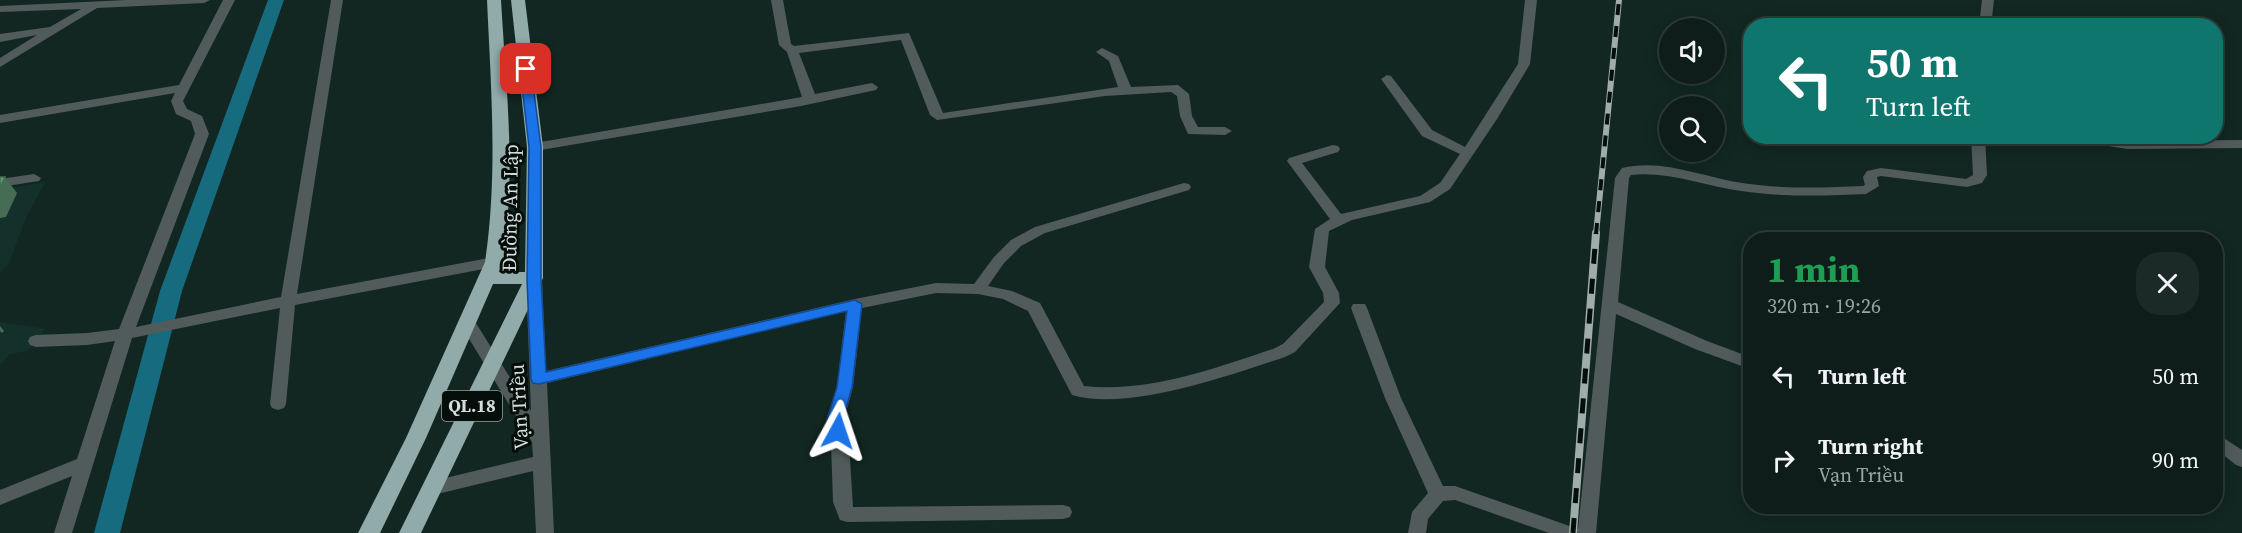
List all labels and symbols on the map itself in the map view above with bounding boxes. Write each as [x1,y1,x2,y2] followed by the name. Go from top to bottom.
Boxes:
[500,43,551,94] pin
[495,144,525,272] street label: Đường An Lập
[503,363,535,451] street label: Vạn Triều
[442,391,502,421] road number: QL.18
[806,399,870,463] position arrow

